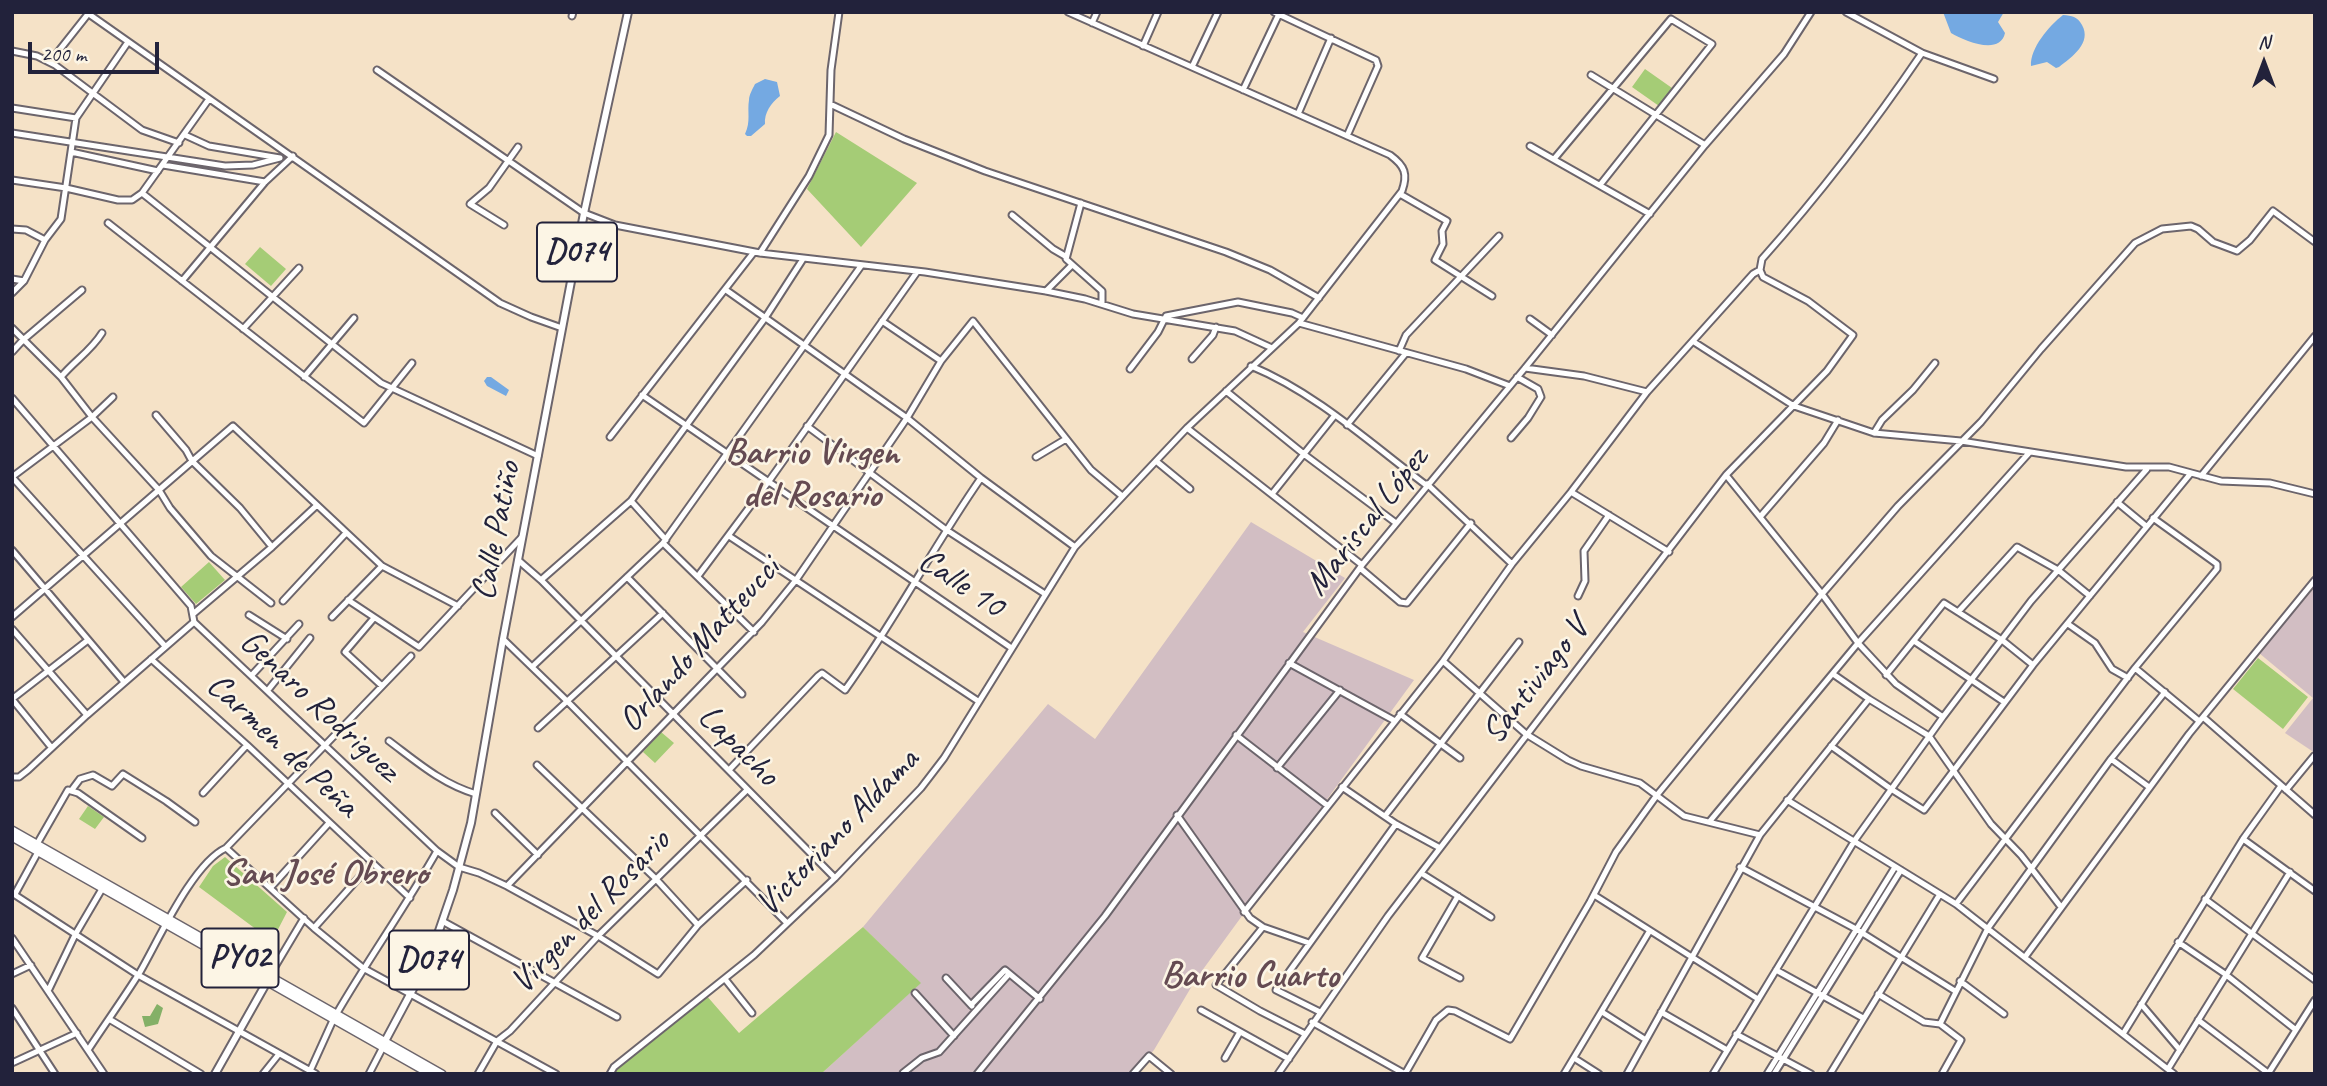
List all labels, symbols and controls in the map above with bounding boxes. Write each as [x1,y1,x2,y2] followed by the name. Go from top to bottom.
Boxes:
[32,28,163,72] scale bar
[2229,28,2299,98] north arrow
[2258,30,2270,54] text: N
[41,41,86,67] text: 200 m
[537,222,617,282] road number: D074
[725,431,899,518] district label: Barrio Virgen del Rosario
[1296,440,1438,604] street label: Mariscal López
[463,458,531,604] street label: Calle Patiño
[910,540,1012,628] street label: Calle 10
[610,549,790,741] street label: Orlando Matteucci
[1473,609,1599,753] street label: Santiviago V
[230,621,408,791] street label: Genaro Rodriguez
[197,665,367,827] street label: Carmen de Peña
[689,697,787,795] street label: Lapacho
[747,740,929,926] street label: Victoriano Aldama
[502,821,680,1003] street label: Virgen del Rosario
[222,852,428,896] district label: San José Obrero
[202,928,278,988] road number: PY02
[389,930,469,990] road number: D074
[1161,954,1339,998] district label: Barrio Cuarto

